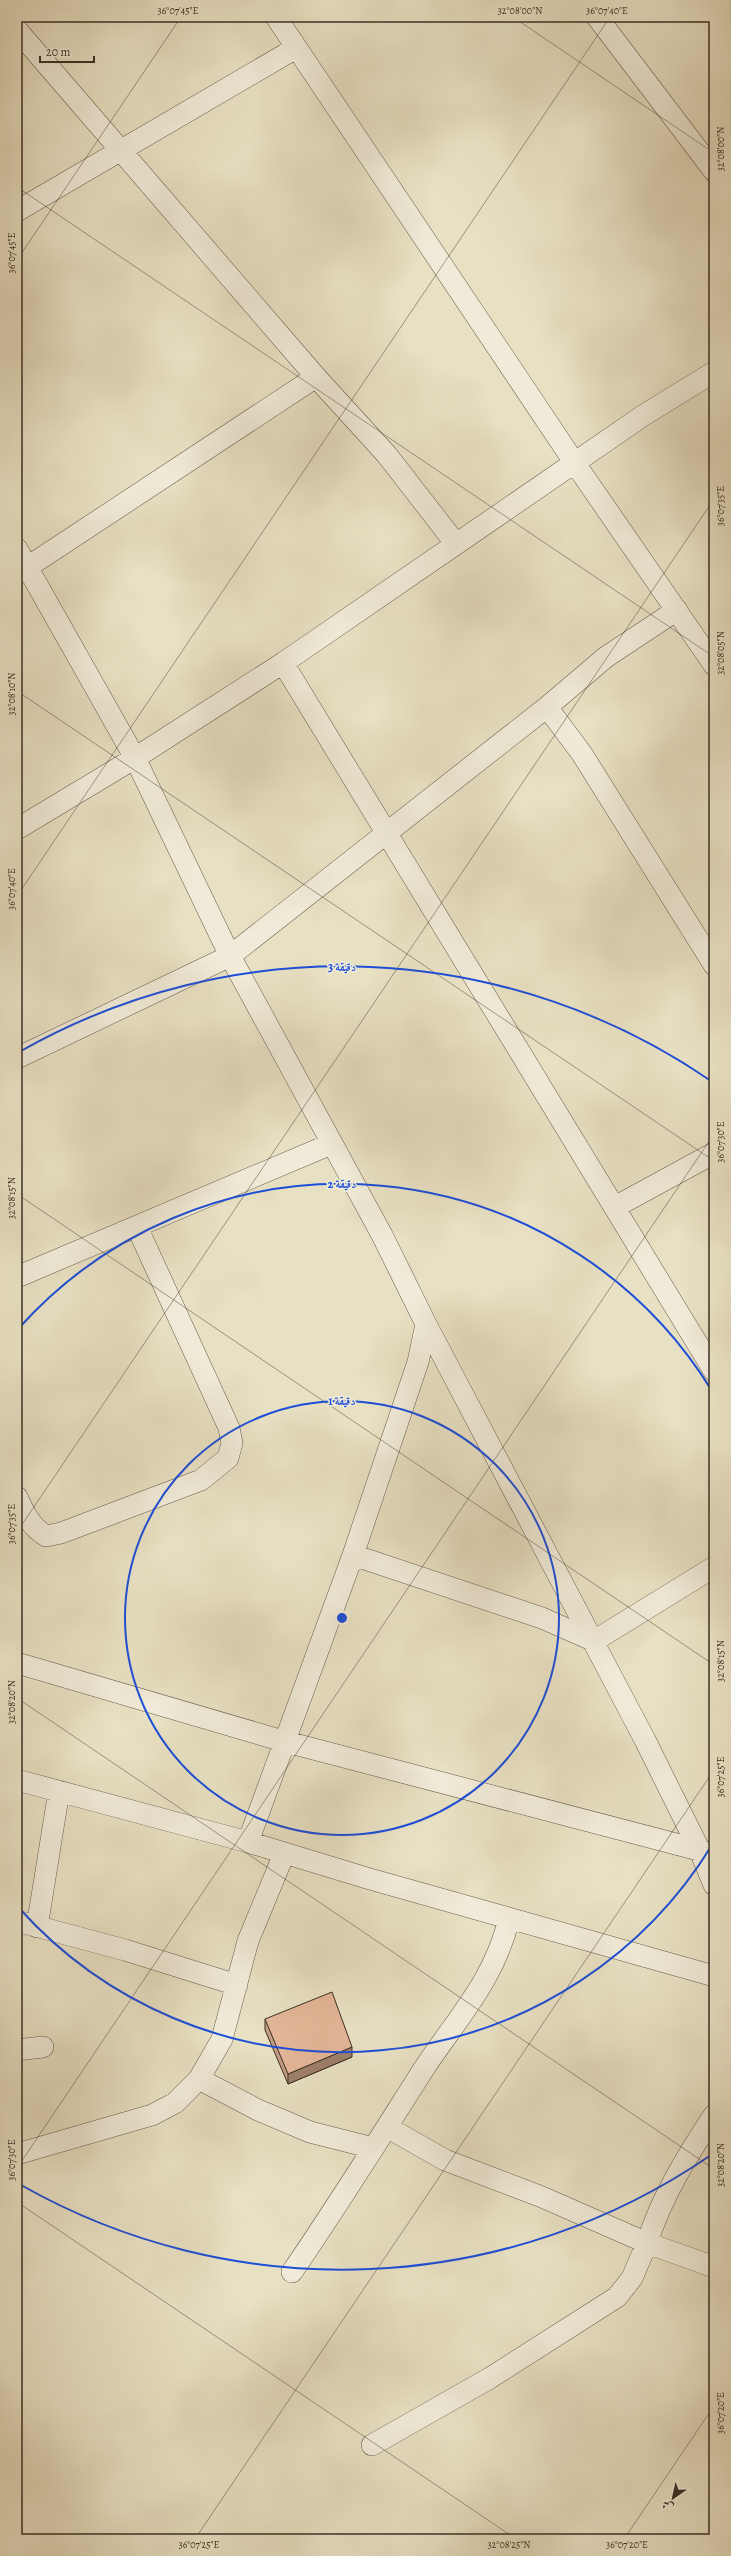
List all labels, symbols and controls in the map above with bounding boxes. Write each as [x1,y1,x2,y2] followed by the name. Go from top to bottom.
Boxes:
[158,4,198,17] text: 36°07'45"E
[498,4,542,17] text: 32°08'00"N
[586,4,628,17] text: 36°07'40"E
[40,38,94,64] scale bar
[46,44,70,60] text: 20 m
[714,127,727,171] text: 32°08'00"N
[5,233,18,273] text: 36°07'45"E
[714,486,727,526] text: 36°07'35"E
[714,631,727,675] text: 32°08'05"N
[5,673,18,715] text: 32°08'10"N
[5,868,18,910] text: 36°07'40"E
[328,959,356,975] text: 3 دقيقة
[714,1121,727,1163] text: 36°07'30"E
[328,1176,356,1192] text: 2 دقيقة
[5,1177,18,1219] text: 32°08'15"N
[328,1393,356,1409] text: 1 دقيقة
[5,1504,18,1544] text: 36°07'35"E
[335,1611,349,1625] centre of rings
[714,1640,727,1682] text: 32°08'15"N
[5,1680,18,1724] text: 32°08'20"N
[714,1756,727,1798] text: 36°07'25"E
[5,2139,18,2181] text: 36°07'30"E
[714,2143,727,2187] text: 32°08'20"N
[714,2392,727,2434] text: 36°07'20"E
[653,2478,693,2518] north arrow
[659,2497,676,2515] text: ش
[178,2538,220,2551] text: 36°07'25"E
[487,2538,531,2551] text: 32°08'25"N
[606,2538,648,2551] text: 36°07'20"E

